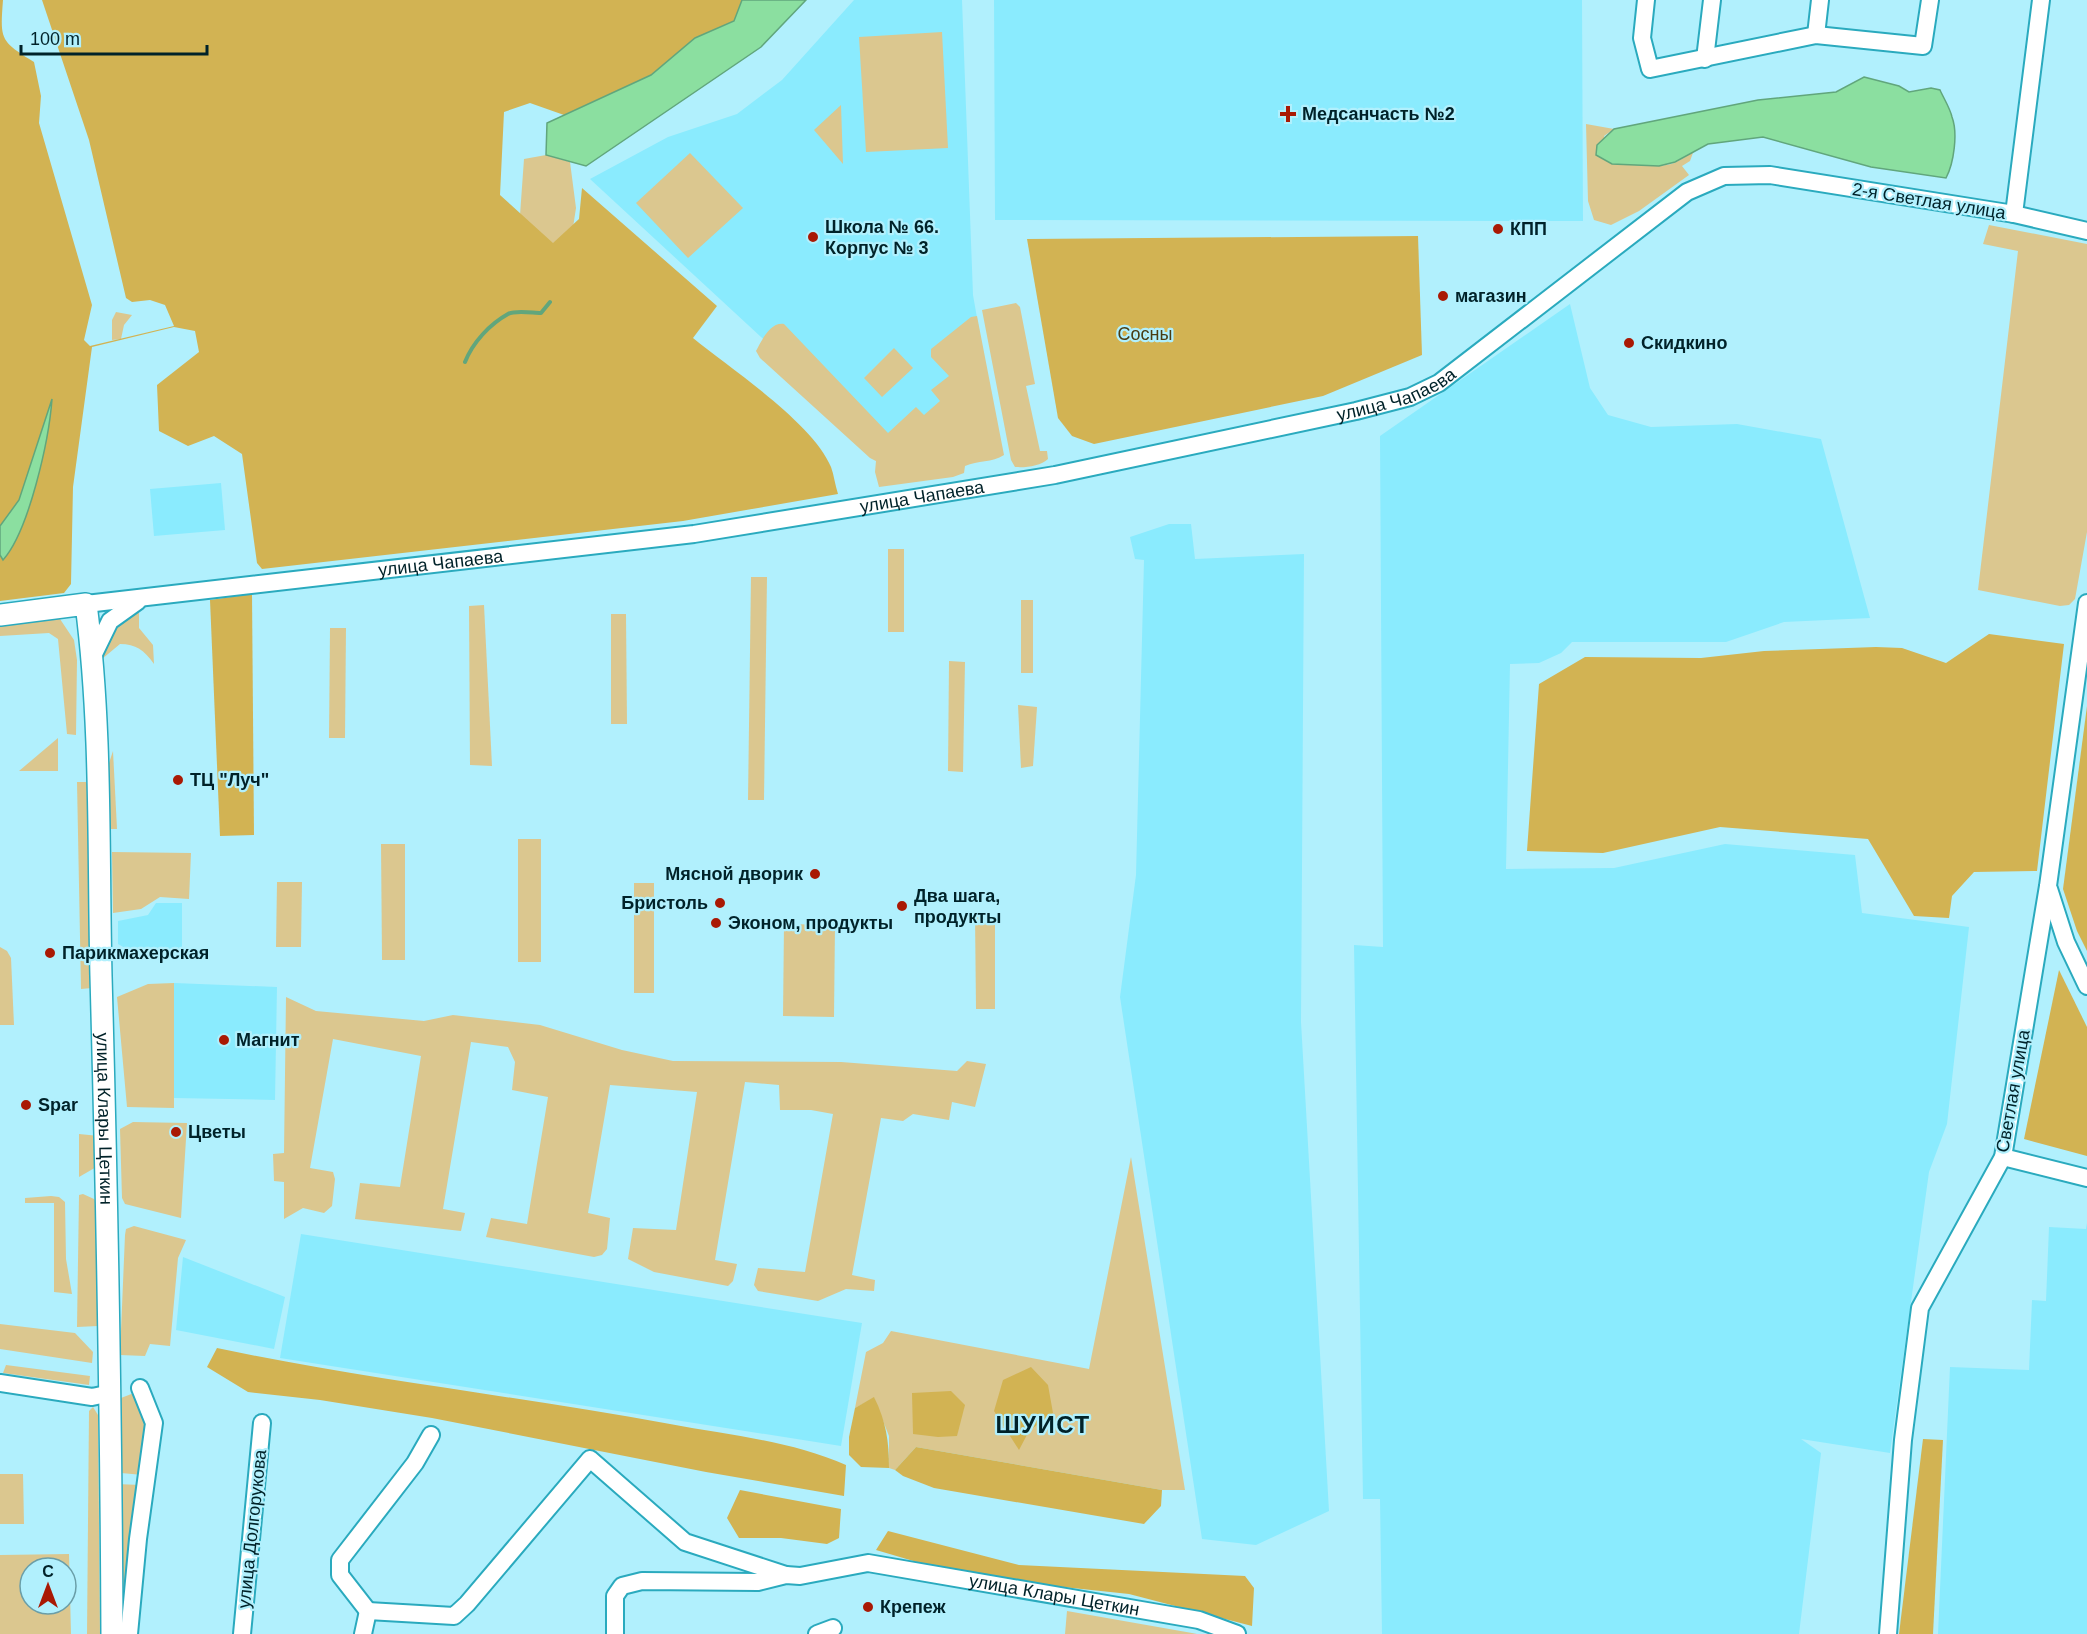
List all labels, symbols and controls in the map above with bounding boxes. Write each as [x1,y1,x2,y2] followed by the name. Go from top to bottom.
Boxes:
[21,18,207,56] scale bar
[30,29,80,49] text: 100 m
[1302,104,1455,124] place label: Медсанчасть №2
[1279,105,1297,123] marker: Медсанчасть №2
[1851,179,2008,223] street label: 2-я Светлая улица
[825,217,939,258] place label: Школа № 66. Корпус № 3
[1510,219,1547,239] place label: КПП
[1491,222,1505,236] marker: КПП
[806,230,820,244] marker: Школа № 66. Корпус № 3
[1455,286,1527,306] place label: магазин
[1436,289,1450,303] marker: магазин
[1118,324,1172,344] park label: Сосны
[1641,333,1727,353] place label: Скидкино
[1622,336,1636,350] marker: Скидкино
[1335,363,1460,425] street label: улица Чапаева
[858,477,987,517] street label: улица Чапаева
[377,546,505,580] street label: улица Чапаева
[190,770,269,790] place label: ТЦ "Луч"
[171,773,185,787] marker: ТЦ "Луч"
[665,864,804,884] place label: Мясной дворик
[808,867,822,881] marker: Мясной дворик
[914,886,1001,927] place label: Два шага, продукты
[621,893,708,913] place label: Бристоль
[713,896,727,910] marker: Бристоль
[895,899,909,913] marker: Два шага, продукты
[728,913,893,933] place label: Эконом, продукты
[709,916,723,930] marker: Эконом, продукты
[62,943,209,963] place label: Парикмахерская
[43,946,57,960] marker: Парикмахерская
[1992,1027,2034,1154] street label: Светлая улица
[236,1030,300,1050] place label: Магнит
[93,1032,116,1205] street label: улица Клары Цеткин
[217,1033,231,1047] marker: Магнит
[38,1095,78,1115] place label: Spar
[19,1098,33,1112] marker: Spar
[188,1122,246,1142] place label: Цветы
[169,1125,183,1139] marker: Цветы
[995,1411,1091,1438] district label: ШУИСТ
[234,1448,270,1609] street label: улица Долгорукова
[18,1556,78,1616] north arrow
[42,1563,54,1580] text: С
[968,1571,1141,1620] street label: улица Клары Цеткин
[880,1597,946,1617] place label: Крепеж
[861,1600,875,1614] marker: Крепеж

